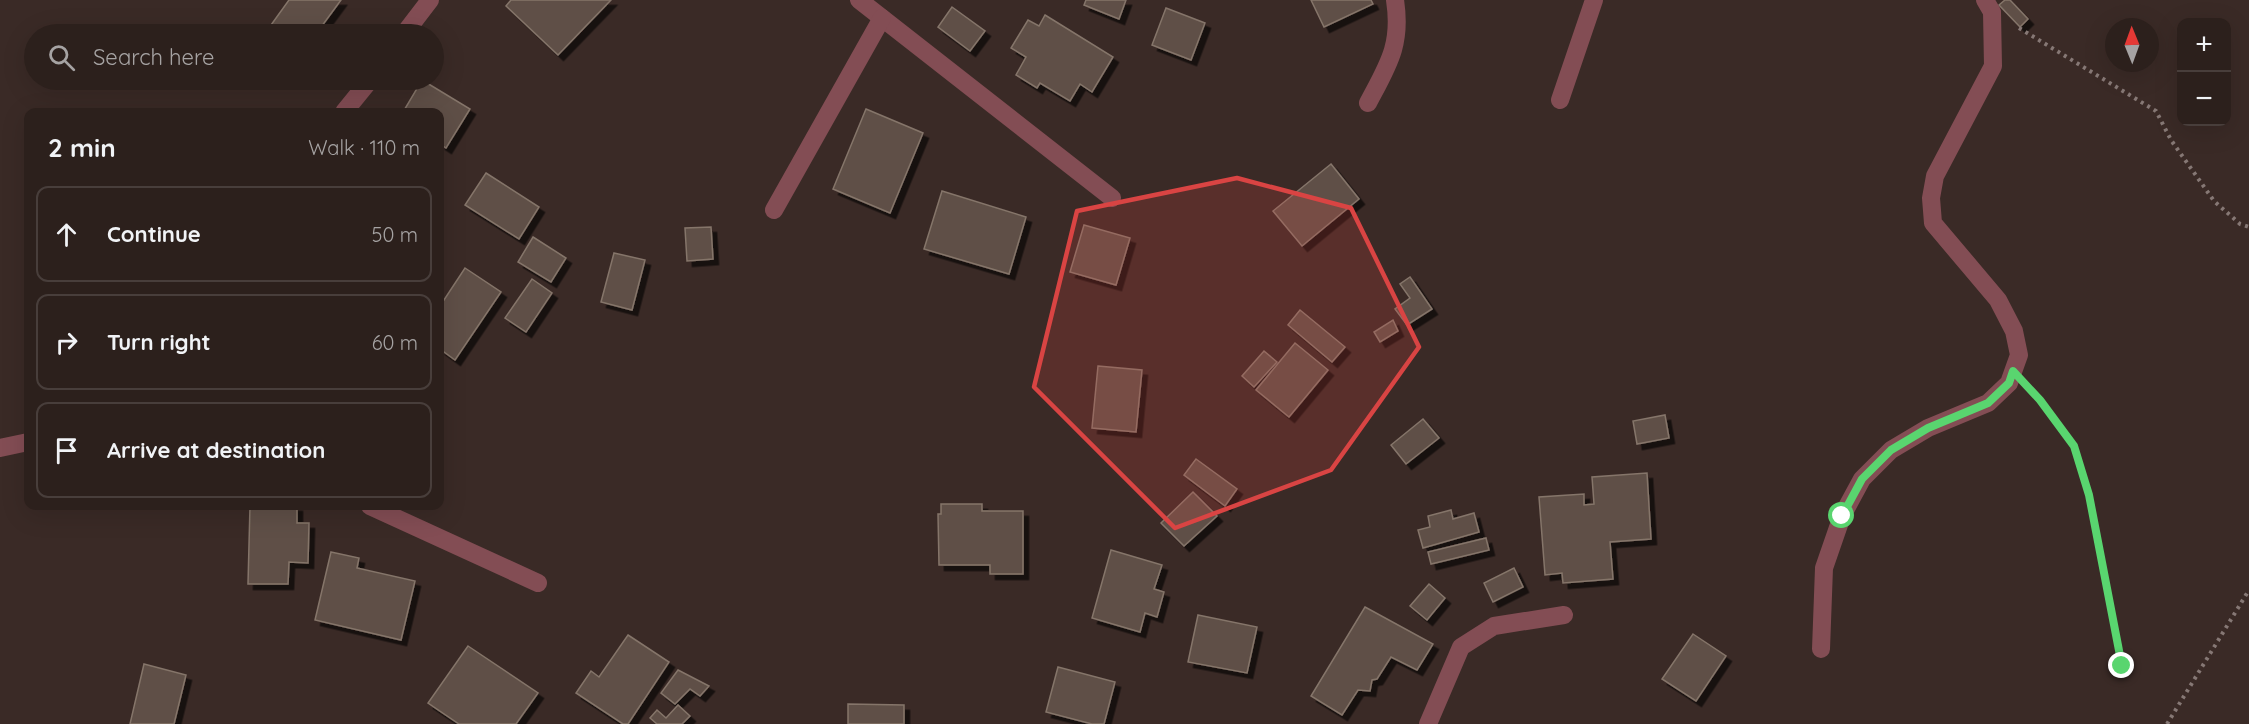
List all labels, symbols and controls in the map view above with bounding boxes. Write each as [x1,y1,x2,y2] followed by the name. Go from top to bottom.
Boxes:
[2105,18,2159,72] north arrow
[2177,18,2231,126] map controls
[2177,18,2231,72] button: +
[24,24,444,90] search box
[45,41,78,74] icon: search
[93,43,214,71] text: Search here
[2177,72,2231,126] button: −
[48,131,116,164] text: 2 min
[308,135,420,160] text: Walk · 110 m
[50,218,83,251] icon: ahead
[107,220,201,248] text: Continue
[372,222,418,247] text: 50 m
[50,326,83,359] icon: right
[107,328,211,356] text: Turn right
[372,330,418,355] text: 60 m
[50,434,83,467] icon: arrive
[107,436,325,464] text: Arrive at destination
[1828,502,1854,528] route start
[2108,652,2134,678] route end

